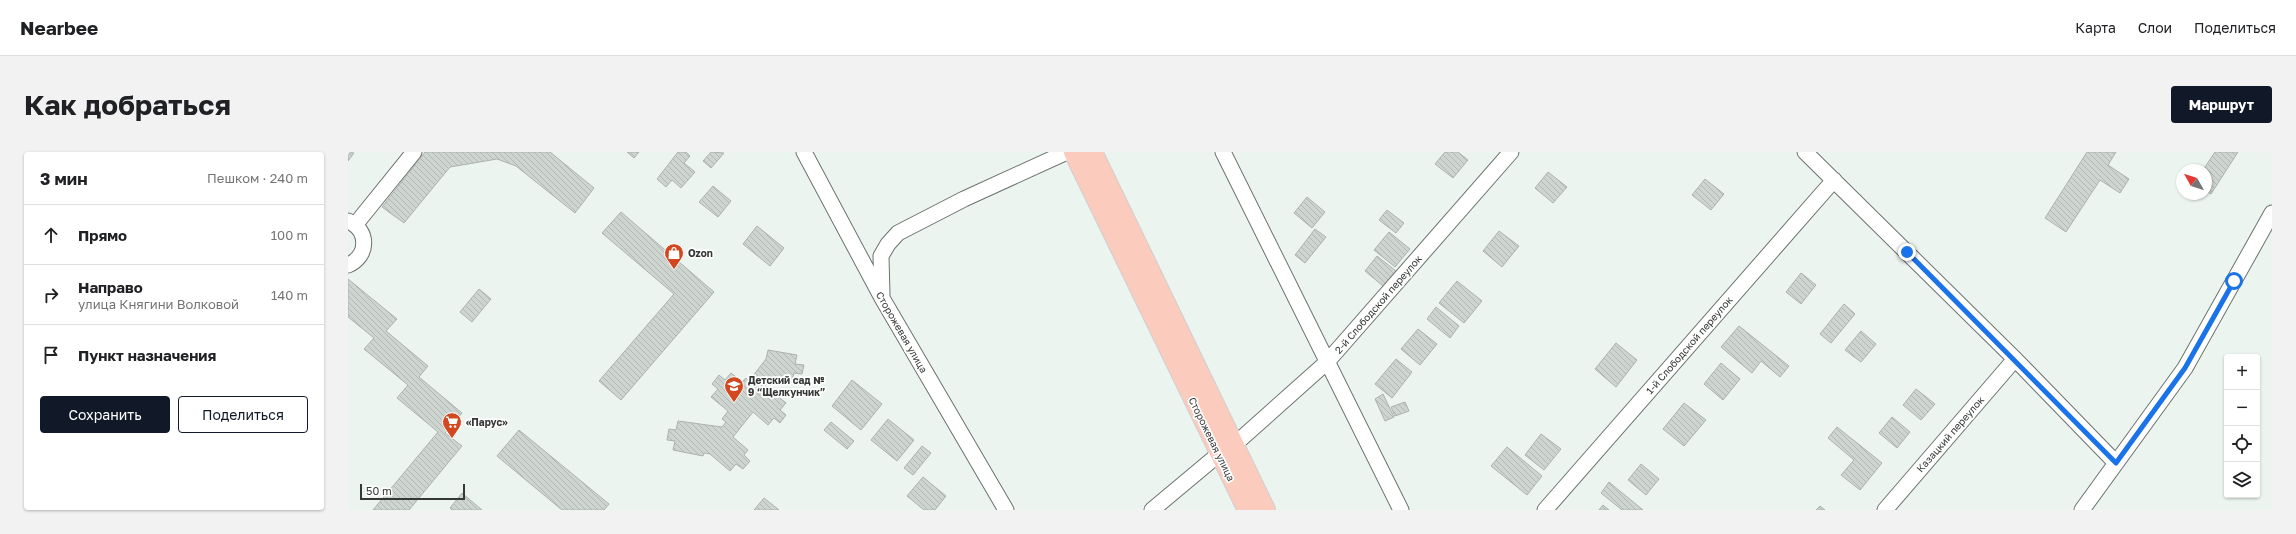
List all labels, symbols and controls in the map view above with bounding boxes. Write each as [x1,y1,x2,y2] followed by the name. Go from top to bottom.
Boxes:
[20,16,98,39] text: Nearbee
[2075,19,2116,36] text: Карта
[2138,19,2172,36] text: Слои
[2194,19,2276,36] text: Поделиться
[2171,86,2272,123] button: Маршрут
[24,88,231,121] text: Как добраться
[2176,164,2212,200] north arrow
[40,168,88,189] text: 3 мин
[207,170,308,186] text: Пешком · 240 m
[40,224,62,246] icon: ahead
[78,226,127,244] text: Прямо
[271,227,308,243] text: 100 m
[663,242,685,270] shop icon: Ozon
[1898,243,1916,261] route end
[688,247,713,259] place label: Ozon
[1332,252,1424,356] street label: 2-й Слободской переулок
[2225,272,2243,290] route start
[78,278,143,296] text: Направо
[40,284,62,306] icon: right
[271,287,308,303] text: 140 m
[874,289,930,375] street label: Сторожевая улица
[1643,293,1735,396] street label: 1-й Слободской переулок
[78,296,239,312] text: улица Княгини Волковой
[40,344,62,366] icon: arrive
[78,346,216,364] text: Пункт назначения
[2224,354,2260,498] map controls
[2224,354,2260,390] button: +
[748,374,825,398] place label: Детский сад № 9 “Щелкунчик”
[723,375,745,403] school or university icon: Детский сад № 9 “Щелкунчик”
[2224,390,2260,426] button: −
[1914,393,1986,474] street label: Казацкий переулок
[1186,395,1238,483] street label: Сторожевая улица
[40,396,170,433] button: Сохранить
[178,396,308,433] button: Поделиться
[441,411,463,439] supermarket icon: «Парус»
[466,416,508,428] place label: «Парус»
[2224,426,2260,462] button: locate
[2224,462,2260,498] button: layers
[360,482,465,501] scale bar
[366,484,392,497] text: 50 m

